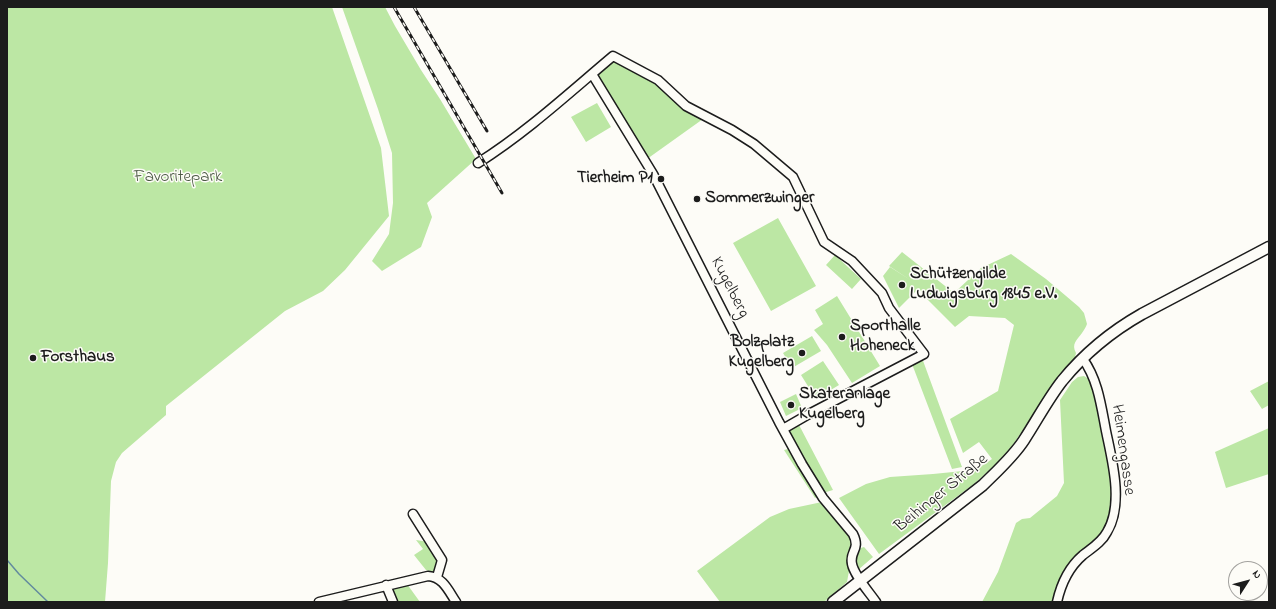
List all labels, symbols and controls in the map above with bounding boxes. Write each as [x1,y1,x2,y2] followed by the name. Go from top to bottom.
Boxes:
[134,168,222,188] park label: Favoritepark
[577,169,653,189] place label: Tierheim P1
[656,174,666,184] marker: Tierheim P1
[705,189,814,209] place label: Sommerzwinger
[692,194,702,204] marker: Sommerzwinger
[705,254,753,322] street label: Kugelberg
[910,265,1057,305] place label: Schützengilde Ludwigsburg 1845 e.V.
[897,280,907,290] marker: Schützengilde Ludwigsburg 1845 e.V.
[850,317,921,357] place label: Sporthalle Hoheneck
[837,332,847,342] marker: Sporthalle Hoheneck
[728,333,794,373] place label: Bolzplatz Kugelberg
[41,348,115,368] place label: Forsthaus
[797,348,807,358] marker: Bolzplatz Kugelberg
[28,353,38,363] marker: Forsthaus
[799,385,890,425] place label: Skateranlage Kugelberg
[786,400,796,410] marker: Skateranlage Kugelberg
[1106,403,1138,497] street label: Heimengasse
[891,450,993,538] street label: Beihinger Straße
[1228,561,1268,601] north arrow
[1248,567,1266,582] text: N

